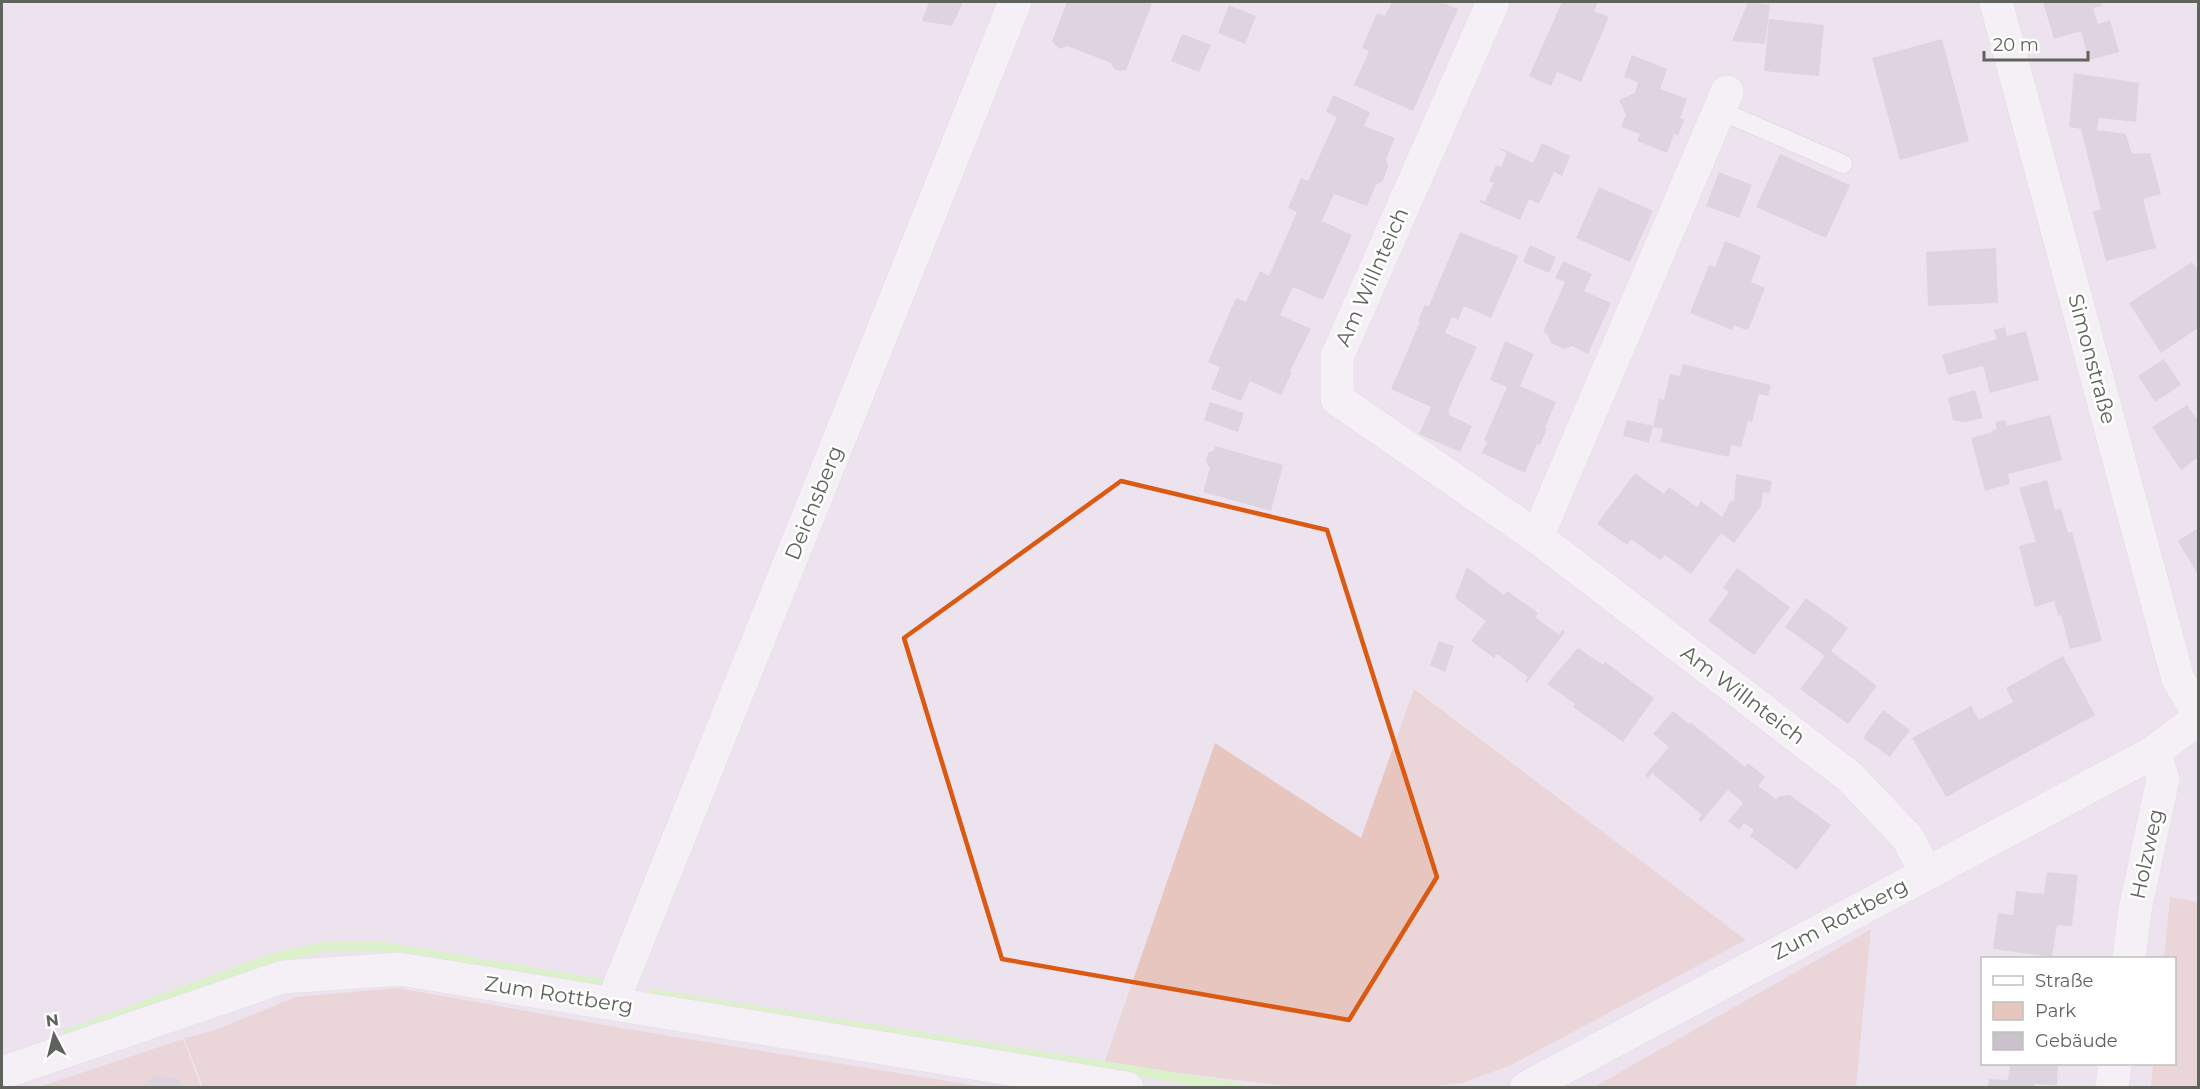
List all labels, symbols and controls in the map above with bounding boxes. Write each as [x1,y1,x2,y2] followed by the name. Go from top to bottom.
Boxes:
[1984,24,2088,62] scale bar
[1993,34,2039,56] text: 20 m
[1330,204,1413,350] street label: Am Willnteich
[2063,291,2122,427] street label: Simonstraße
[779,442,848,564] street label: Deichsberg
[1676,640,1810,749] street label: Am Willnteich
[2125,806,2168,901] street label: Holzweg
[1768,872,1912,965] street label: Zum Rottberg
[1981,957,2176,1065] legend
[483,970,635,1019] street label: Zum Rottberg
[2035,970,2094,992] text: Straße
[2035,1000,2076,1022] text: Park
[24,1005,84,1065] north arrow
[45,1010,60,1031] text: N
[2035,1030,2118,1052] text: Gebäude

